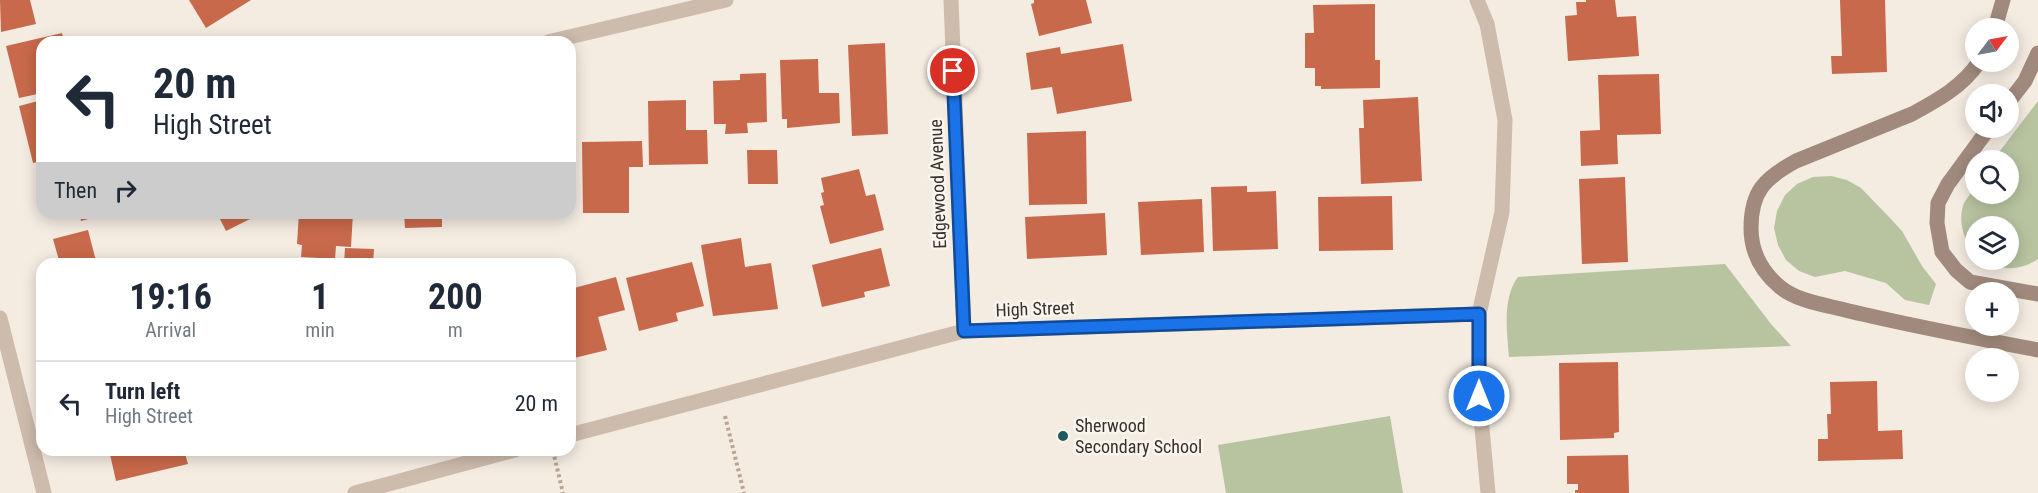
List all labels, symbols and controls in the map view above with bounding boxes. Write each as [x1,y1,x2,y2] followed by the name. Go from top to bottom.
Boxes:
[1965,18,2019,72] north arrow
[1965,18,2019,402] map controls
[927,45,978,96] pin
[936,54,969,87] icon: arrive
[153,59,236,108] text: 20 m
[54,60,132,138] icon: left
[1965,84,2019,138] button: sound
[153,109,272,141] text: High Street
[925,119,950,249] street label: Edgewood Avenue
[1965,150,2019,204] button: search
[109,174,142,207] icon: right
[54,178,97,203] text: Then
[1965,216,2019,270] button: layers
[129,276,212,318] text: 19:16
[311,276,329,318] text: 1
[428,276,483,318] text: 200
[1965,282,2019,336] button: +
[995,297,1075,320] street label: High Street
[145,318,196,342] text: Arrival
[305,318,335,342] text: min
[448,318,463,342] text: m
[1965,348,2019,402] button: −
[1447,364,1511,428] position arrow
[105,379,180,404] text: Turn left
[54,387,87,420] icon: left
[515,391,558,416] text: 20 m
[105,404,193,428] text: High Street
[1075,415,1202,457] place label: Sherwood Secondary School
[1056,429,1070,443] marker: Sherwood Secondary School

